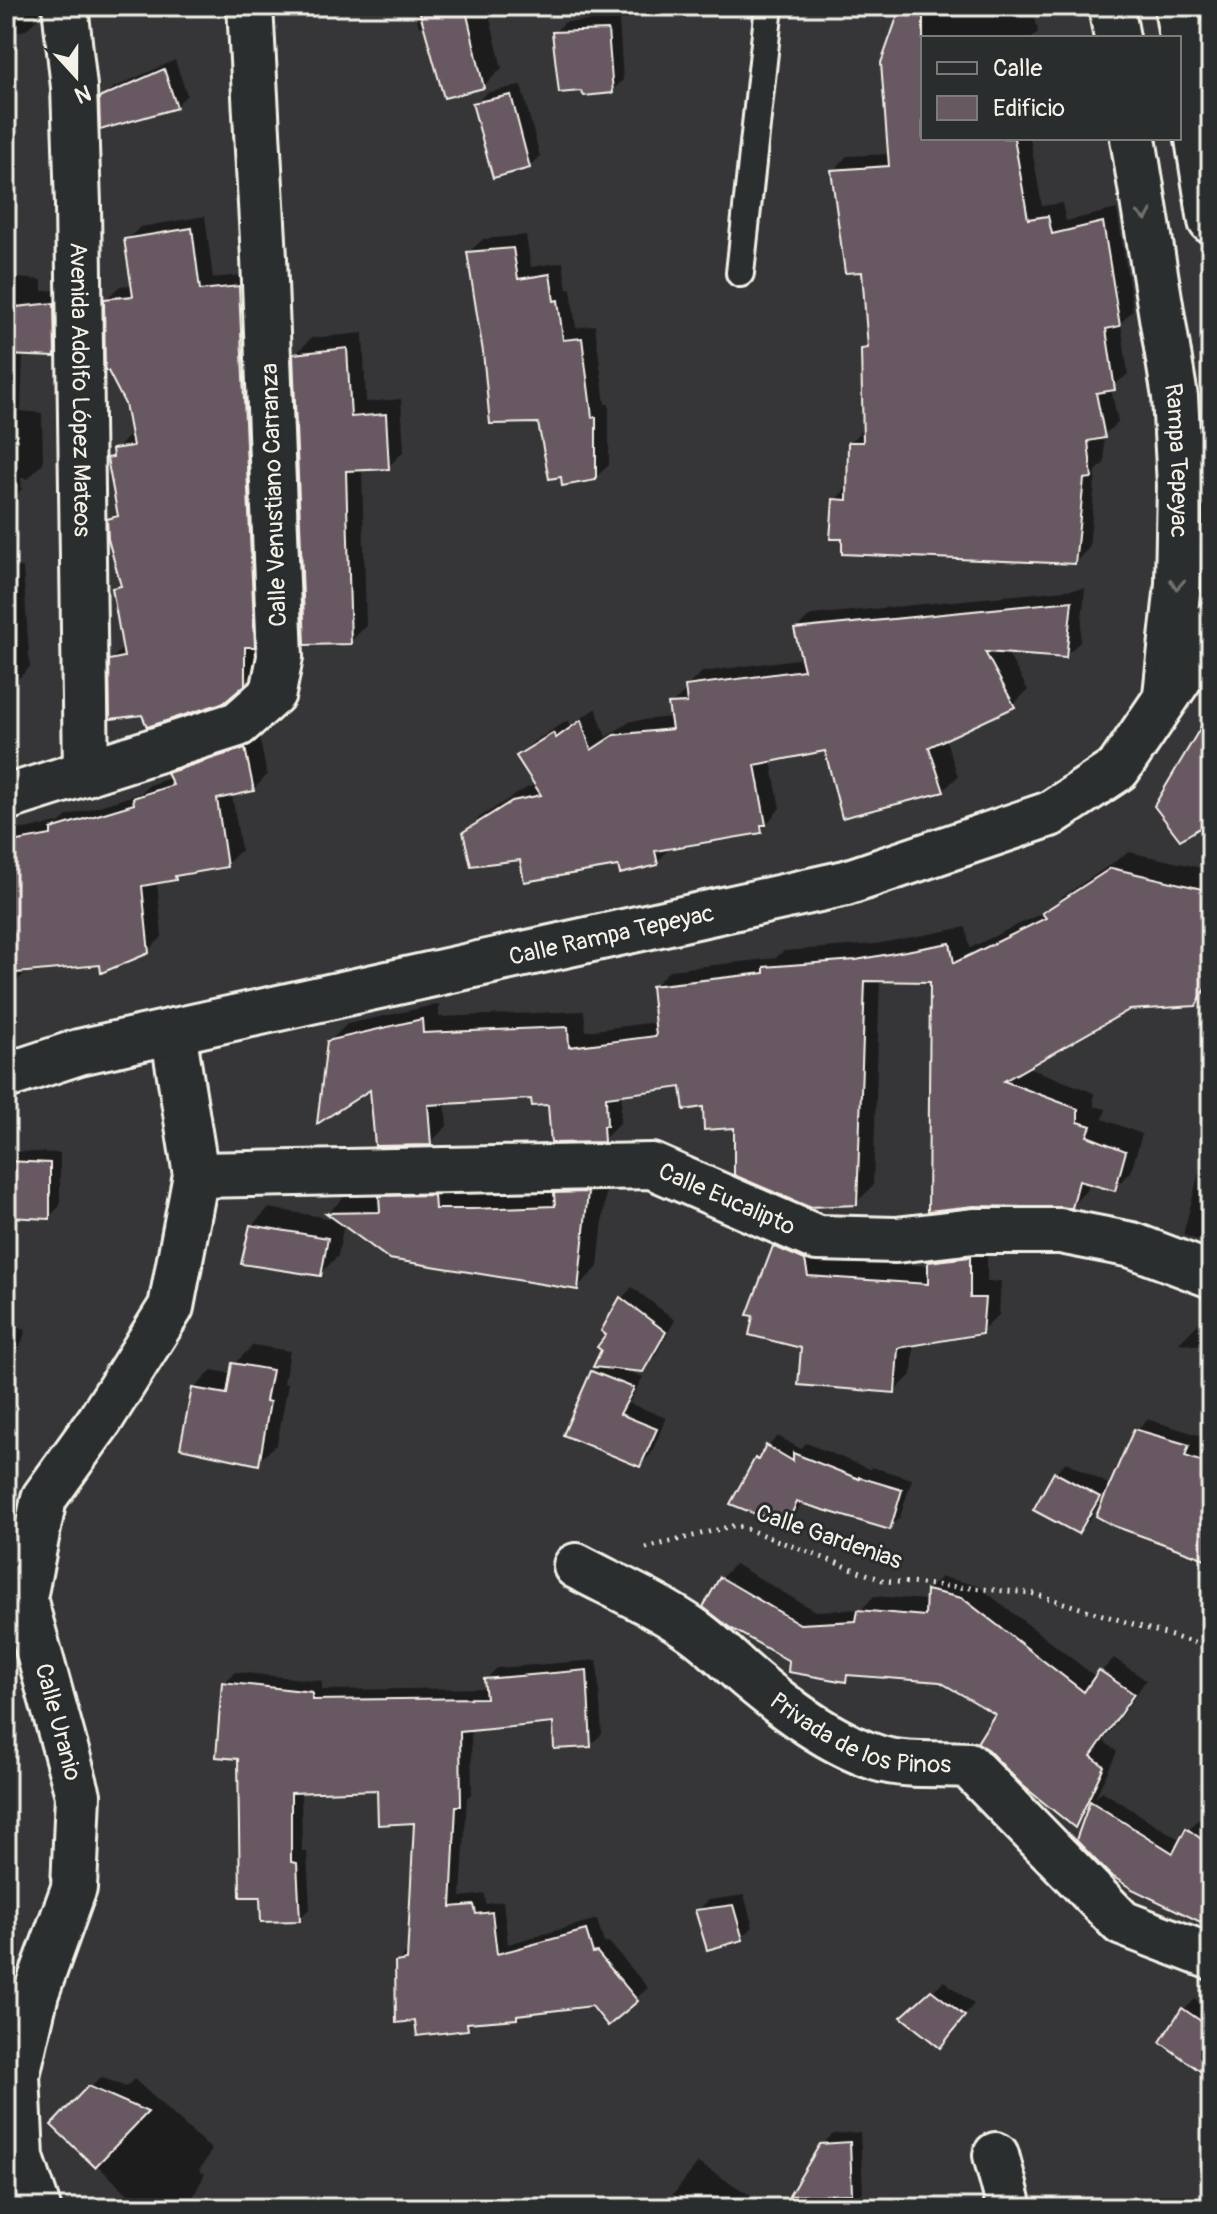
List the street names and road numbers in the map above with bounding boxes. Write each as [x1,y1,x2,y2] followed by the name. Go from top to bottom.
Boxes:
[64,242,97,537] street label: Avenida Adolfo López Mateos
[255,363,293,627] street label: Calle Venustiano Carranza
[1158,381,1195,538] street label: Rampa Tepeyac
[506,898,717,971] street label: Calle Rampa Tepeyac
[654,1156,800,1241] street label: Calle Eucalipto
[752,1498,906,1576] street label: Calle Gardenias
[28,1660,88,1784] street label: Calle Uranio
[764,1686,951,1779] street label: Privada de los Pinos

